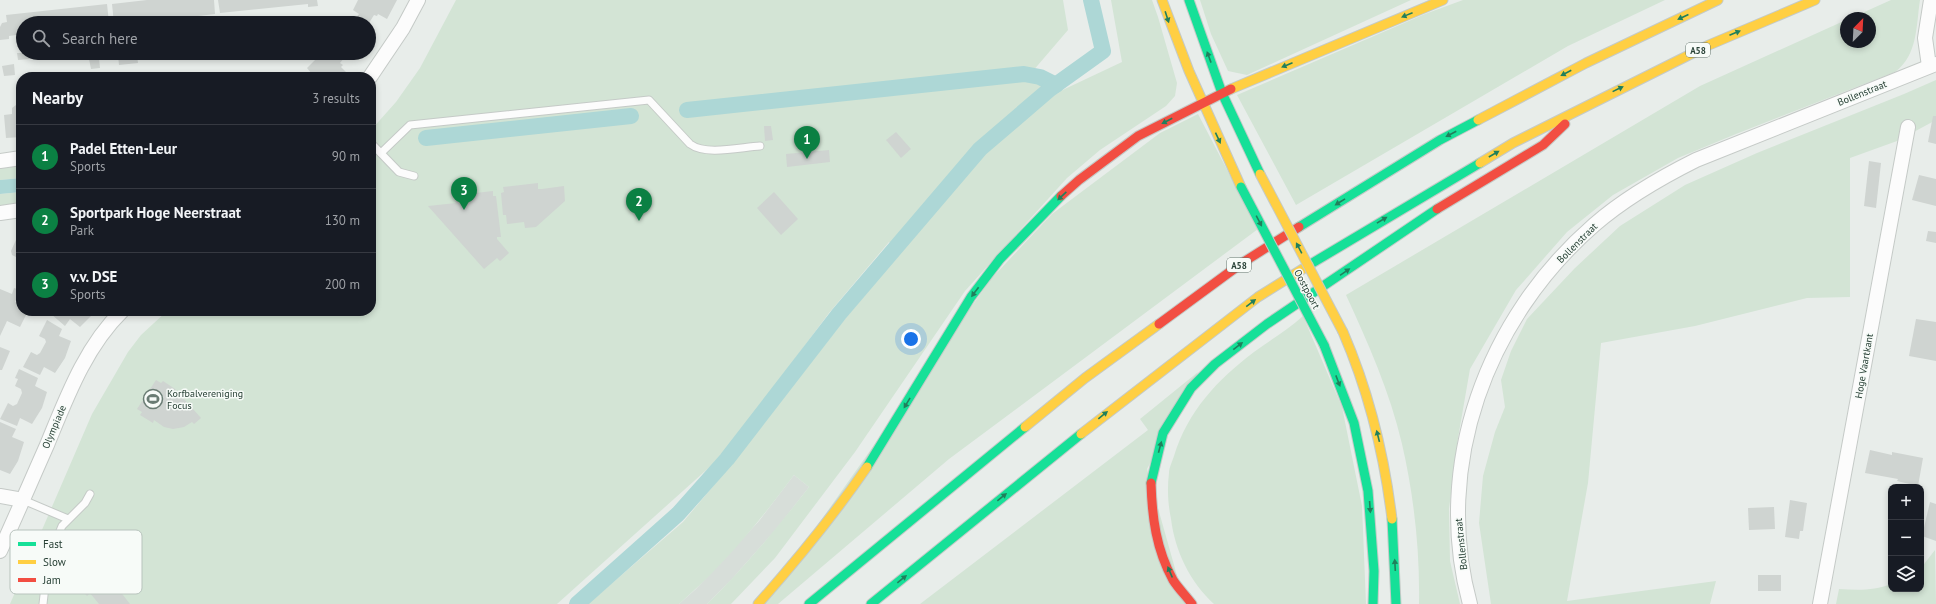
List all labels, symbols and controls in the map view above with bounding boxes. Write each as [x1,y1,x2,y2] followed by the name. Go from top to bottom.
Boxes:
[1164,11,1170,23] one-way arrow
[1401,12,1413,18] one-way arrow
[1840,12,1876,48] north arrow
[1677,14,1688,20] one-way arrow
[16,16,376,60] search box
[30,27,52,49] icon: search
[62,29,138,48] text: Search here
[1730,30,1742,36] one-way arrow
[1686,43,1710,57] road number: A58
[1205,51,1211,63] one-way arrow
[1281,62,1293,68] one-way arrow
[1560,70,1572,77] one-way arrow
[1836,77,1889,109] street label: Bollenstraat
[1612,86,1624,93] one-way arrow
[32,87,83,109] text: Nearby
[312,90,360,107] text: 3 results
[1161,118,1173,124] one-way arrow
[794,126,820,159] pin: 1
[1445,131,1457,138] one-way arrow
[1215,133,1221,144] one-way arrow
[70,139,177,158] text: Padel Etten-Leur
[41,148,49,165] text: 1
[332,148,360,165] text: 90 m
[1488,150,1500,157] one-way arrow
[70,158,106,175] text: Sports
[451,177,477,210] pin: 3
[626,188,652,221] pin: 2
[1057,191,1066,200] one-way arrow
[1335,198,1345,206] one-way arrow
[70,203,241,222] text: Sportpark Hoge Neerstraat
[41,212,49,229] text: 2
[325,212,360,229] text: 130 m
[1256,215,1262,227] one-way arrow
[1376,216,1388,223] one-way arrow
[1554,220,1600,266] street label: Bollenstraat
[70,222,94,239] text: Park
[1296,242,1302,254] one-way arrow
[1227,258,1251,272] road number: A58
[70,267,117,286] text: v.v. DSE
[1291,267,1323,312] street label: Oostpoort
[1339,268,1350,275] one-way arrow
[41,276,49,293] text: 3
[325,276,360,293] text: 200 m
[70,286,106,303] text: Sports
[970,287,979,298] one-way arrow
[1246,298,1257,307] one-way arrow
[901,329,921,349] your location
[1852,332,1876,399] street label: Hoge Vaartkant
[1233,342,1244,351] one-way arrow
[1336,376,1342,388] one-way arrow
[167,387,243,412] place label: Korfbalvereniging Focus
[142,388,164,410] sports icon: Korfbalvereniging Focus
[903,397,910,409] one-way arrow
[39,403,69,451] street label: Olympiade
[1098,411,1109,420] one-way arrow
[1375,430,1381,442] one-way arrow
[1157,440,1163,452] one-way arrow
[1888,484,1924,592] map controls
[1888,484,1924,520] button: +
[997,493,1008,502] one-way arrow
[1366,501,1373,513] one-way arrow
[1452,517,1470,570] street label: Bollenstraat
[1888,520,1924,556] button: −
[10,530,142,594] legend
[43,537,63,551] text: Fast
[43,555,66,569] text: Slow
[1888,556,1924,592] button: layers
[1392,558,1398,571] one-way arrow
[1167,567,1173,578] one-way arrow
[42,573,61,587] text: Jam
[896,575,907,584] one-way arrow

